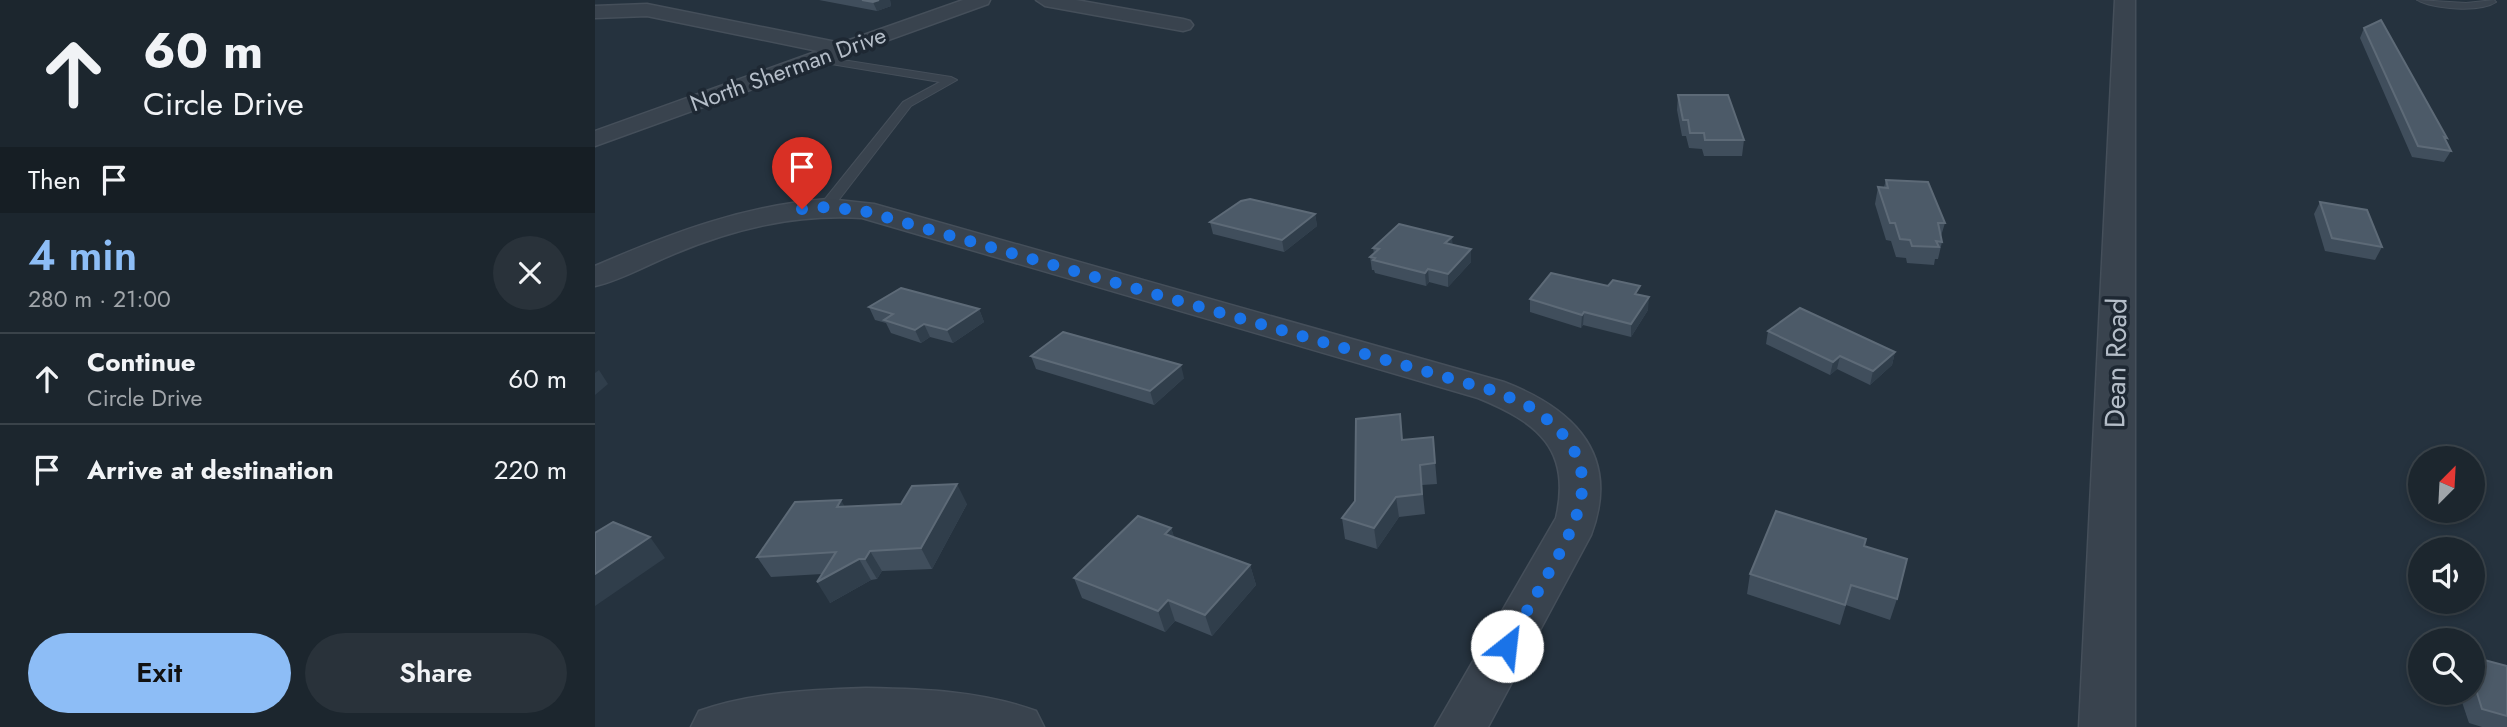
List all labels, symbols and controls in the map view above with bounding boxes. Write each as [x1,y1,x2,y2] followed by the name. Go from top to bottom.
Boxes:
[143,16,263,86] text: 60 m
[685,18,891,120] street label: North Sherman Drive
[28,28,119,119] icon: ahead
[143,81,304,127] text: Circle Drive
[772,137,832,209] pin
[783,148,821,186] icon: arrive
[28,161,81,199] text: Then
[95,161,133,199] icon: arrive
[28,225,137,286] text: 4 min
[493,236,567,310] button: close
[28,282,171,316] text: 280 m · 21:00
[2094,297,2138,429] street label: Dean Road
[87,343,196,381] text: Continue
[28,360,66,398] icon: ahead
[508,360,567,398] text: 60 m
[87,381,202,415] text: Circle Drive
[2408,446,2485,523] north arrow
[2408,446,2485,705] map controls
[28,451,66,489] icon: arrive
[87,451,334,489] text: Arrive at destination
[494,451,567,489] text: 220 m
[2408,537,2485,614] button: sound
[1470,609,1544,683] position arrow
[2408,628,2485,705] button: search
[28,633,291,713] button: Exit
[305,633,567,713] button: Share

